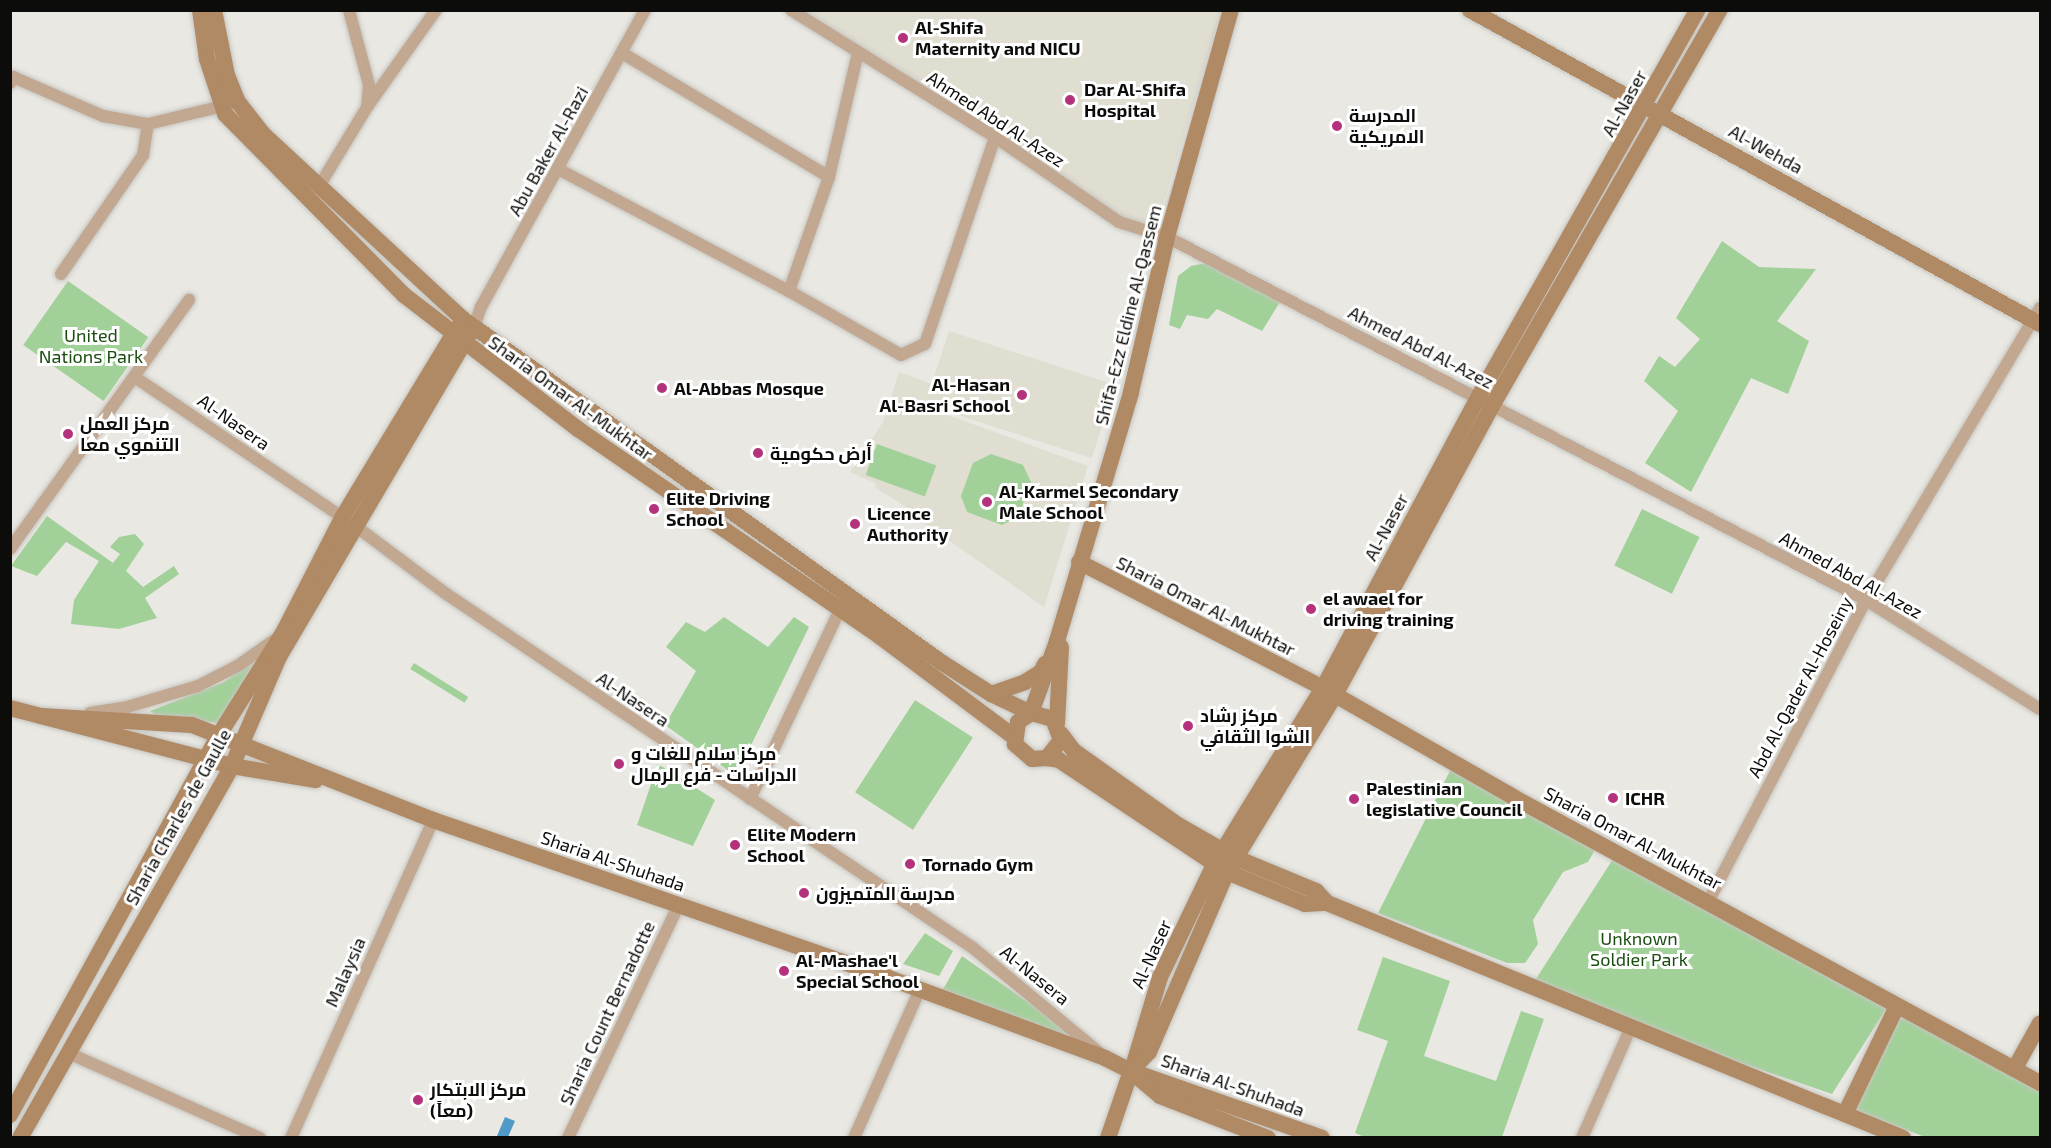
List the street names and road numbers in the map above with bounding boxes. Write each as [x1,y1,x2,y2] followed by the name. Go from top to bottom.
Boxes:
[923,66,1069,172] street label: Ahmed Abd Al-Azez
[1597,66,1651,140] street label: Al-Naser
[503,82,593,220] street label: Abu Baker Al-Razi
[1725,120,1807,178] street label: Al-Wehda
[1090,202,1166,428] street label: Shifa-Ezz Eldine Al-Qassem
[1345,301,1497,393] street label: Ahmed Abd Al-Azez
[484,331,658,465] street label: Sharia Omar Al-Mukhtar
[194,389,274,455] street label: Al-Nasera
[1359,490,1413,564] street label: Al-Naser
[1775,527,1927,623] street label: Ahmed Abd Al-Azez
[1113,551,1299,661] street label: Sharia Omar Al-Mukhtar
[1743,592,1857,782] street label: Abd Al-Qader Al-Hoseiny
[593,667,673,731] street label: Al-Nasera
[121,725,235,909] street label: Sharia Charles de Gaulle
[1540,782,1726,894] street label: Sharia Omar Al-Mukhtar
[538,826,688,896] street label: Sharia Al-Shuhada
[1126,916,1176,992] street label: Al-Naser
[555,918,659,1108] street label: Sharia Count Bernadotte
[320,934,370,1010] street label: Malaysia
[996,941,1074,1009] street label: Al-Nasera
[1158,1049,1308,1121] street label: Sharia Al-Shuhada

